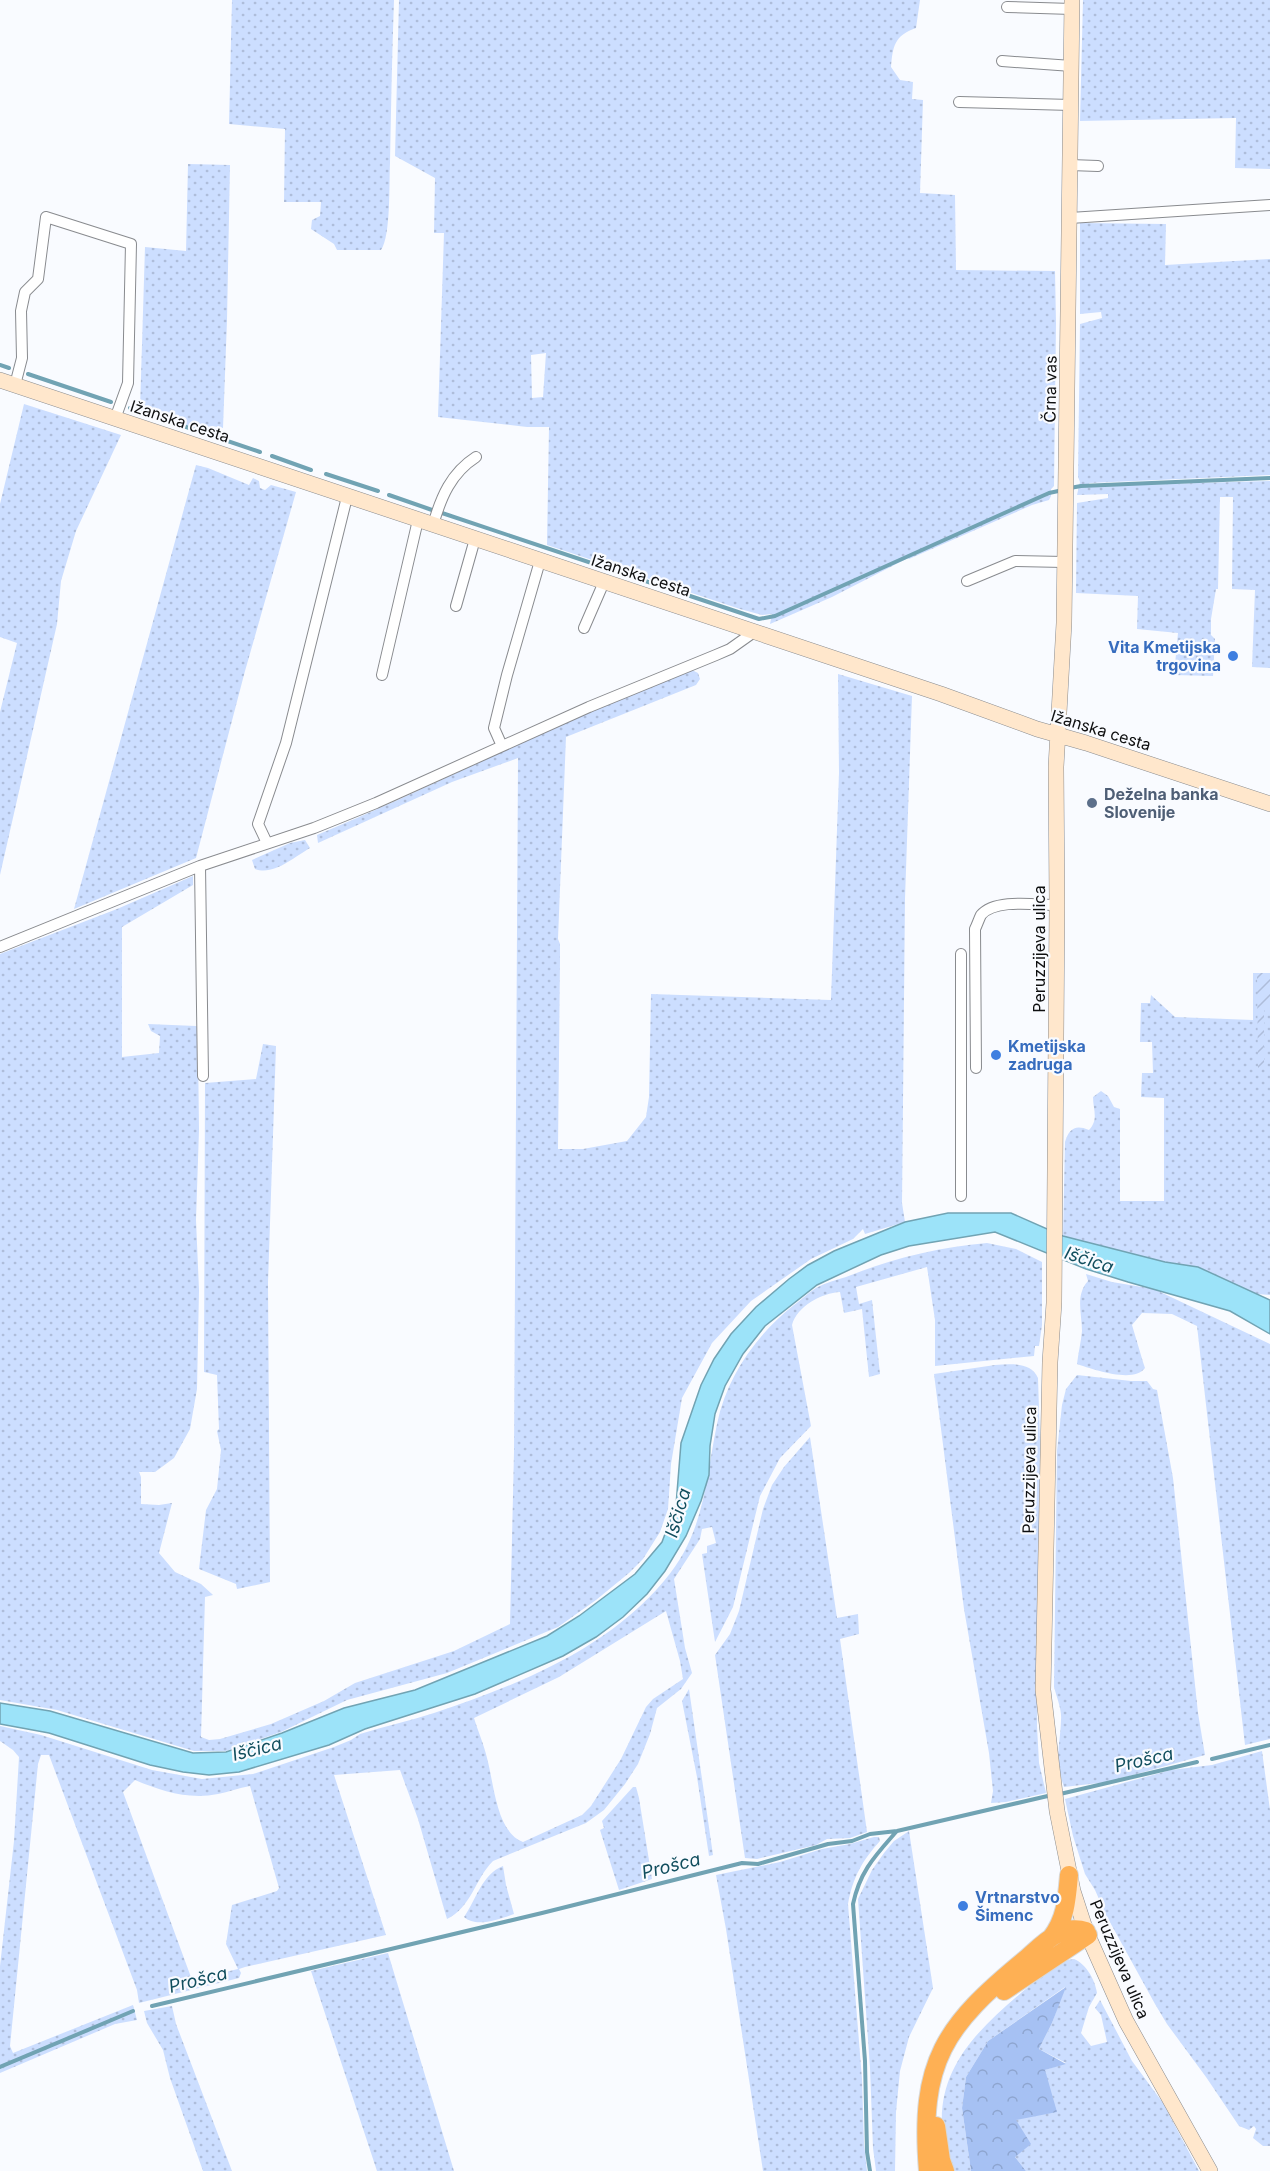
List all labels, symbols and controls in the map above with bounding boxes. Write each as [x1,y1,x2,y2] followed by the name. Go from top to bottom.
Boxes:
[1039,355,1061,423] street label: Črna vas
[128,395,232,447] street label: Ižanska cesta
[589,549,693,601] street label: Ižanska cesta
[1108,637,1221,675] place label: Vita Kmetijska trgovina
[1226,649,1240,663] marker: Vita Kmetijska trgovina
[1049,705,1153,755] street label: Ižanska cesta
[1104,784,1219,822] place label: Deželna banka Slovenije
[1085,796,1099,810] marker: Deželna banka Slovenije
[1029,885,1049,1013] street label: Peruzzijeva ulica
[1008,1036,1086,1074] place label: Kmetijska zadruga
[989,1048,1003,1062] marker: Kmetijska zadruga
[1062,1242,1116,1277] water label: Iščica
[1018,1406,1040,1534] street label: Peruzzijeva ulica
[660,1486,695,1540] water label: Iščica
[230,1732,284,1765] water label: Iščica
[1112,1743,1175,1776] water label: Prošca
[639,1848,702,1883] water label: Prošca
[975,1887,1060,1925] place label: Vrtnarstvo Šimenc
[1086,1897,1154,2021] street label: Peruzzijeva ulica
[956,1899,970,1913] marker: Vrtnarstvo Šimenc
[166,1962,229,1997] water label: Prošca

